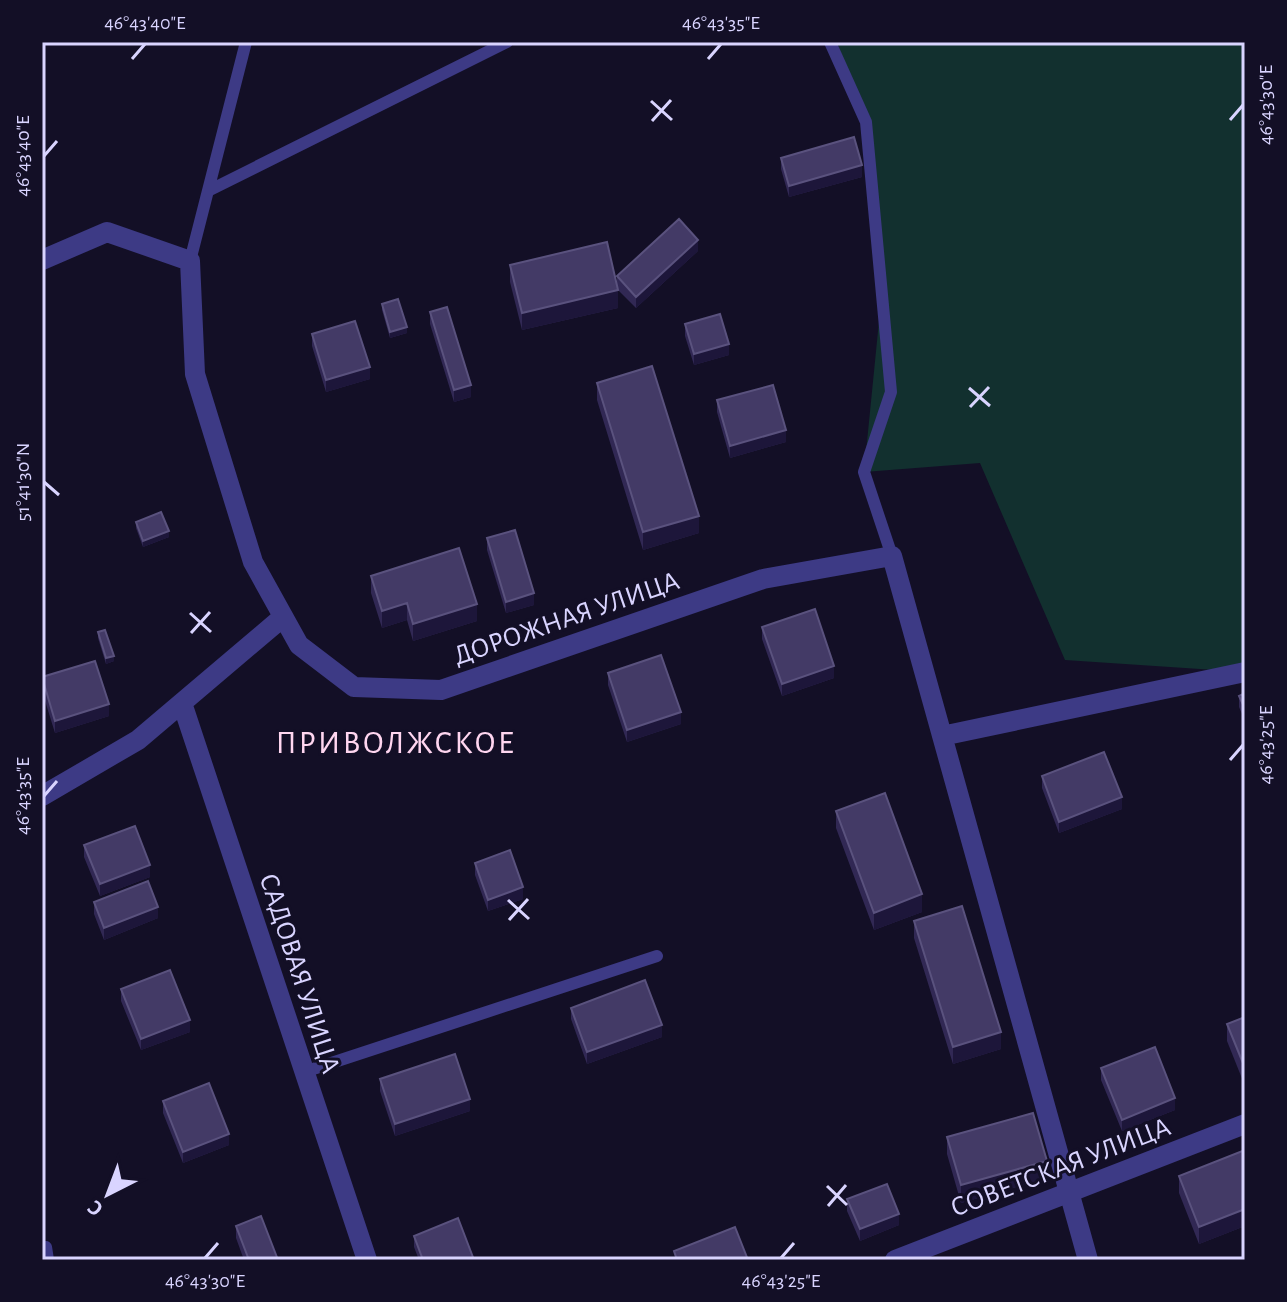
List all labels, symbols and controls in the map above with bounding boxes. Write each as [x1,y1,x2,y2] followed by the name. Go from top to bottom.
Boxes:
[104,13,186,33] text: 46°43'40"E
[682,13,760,33] text: 46°43'35"E
[1256,65,1276,145] text: 46°43'30"E
[13,115,33,197] text: 46°43'40"E
[13,443,33,521] text: 51°41'30"N
[450,567,683,671] street label: ДОРОЖНАЯ УЛИЦА
[1256,705,1276,784] text: 46°43'25"E
[275,727,517,759] district label: ПРИВОЛЖСКОЕ
[13,757,33,835] text: 46°43'35"E
[254,870,345,1077] street label: САДОВАЯ УЛИЦА
[947,1113,1175,1223] street label: СОВЕТСКАЯ УЛИЦА
[68,1154,148,1234] north arrow
[83,1196,107,1220] text: С
[165,1271,245,1291] text: 46°43'30"E
[742,1271,821,1291] text: 46°43'25"E

